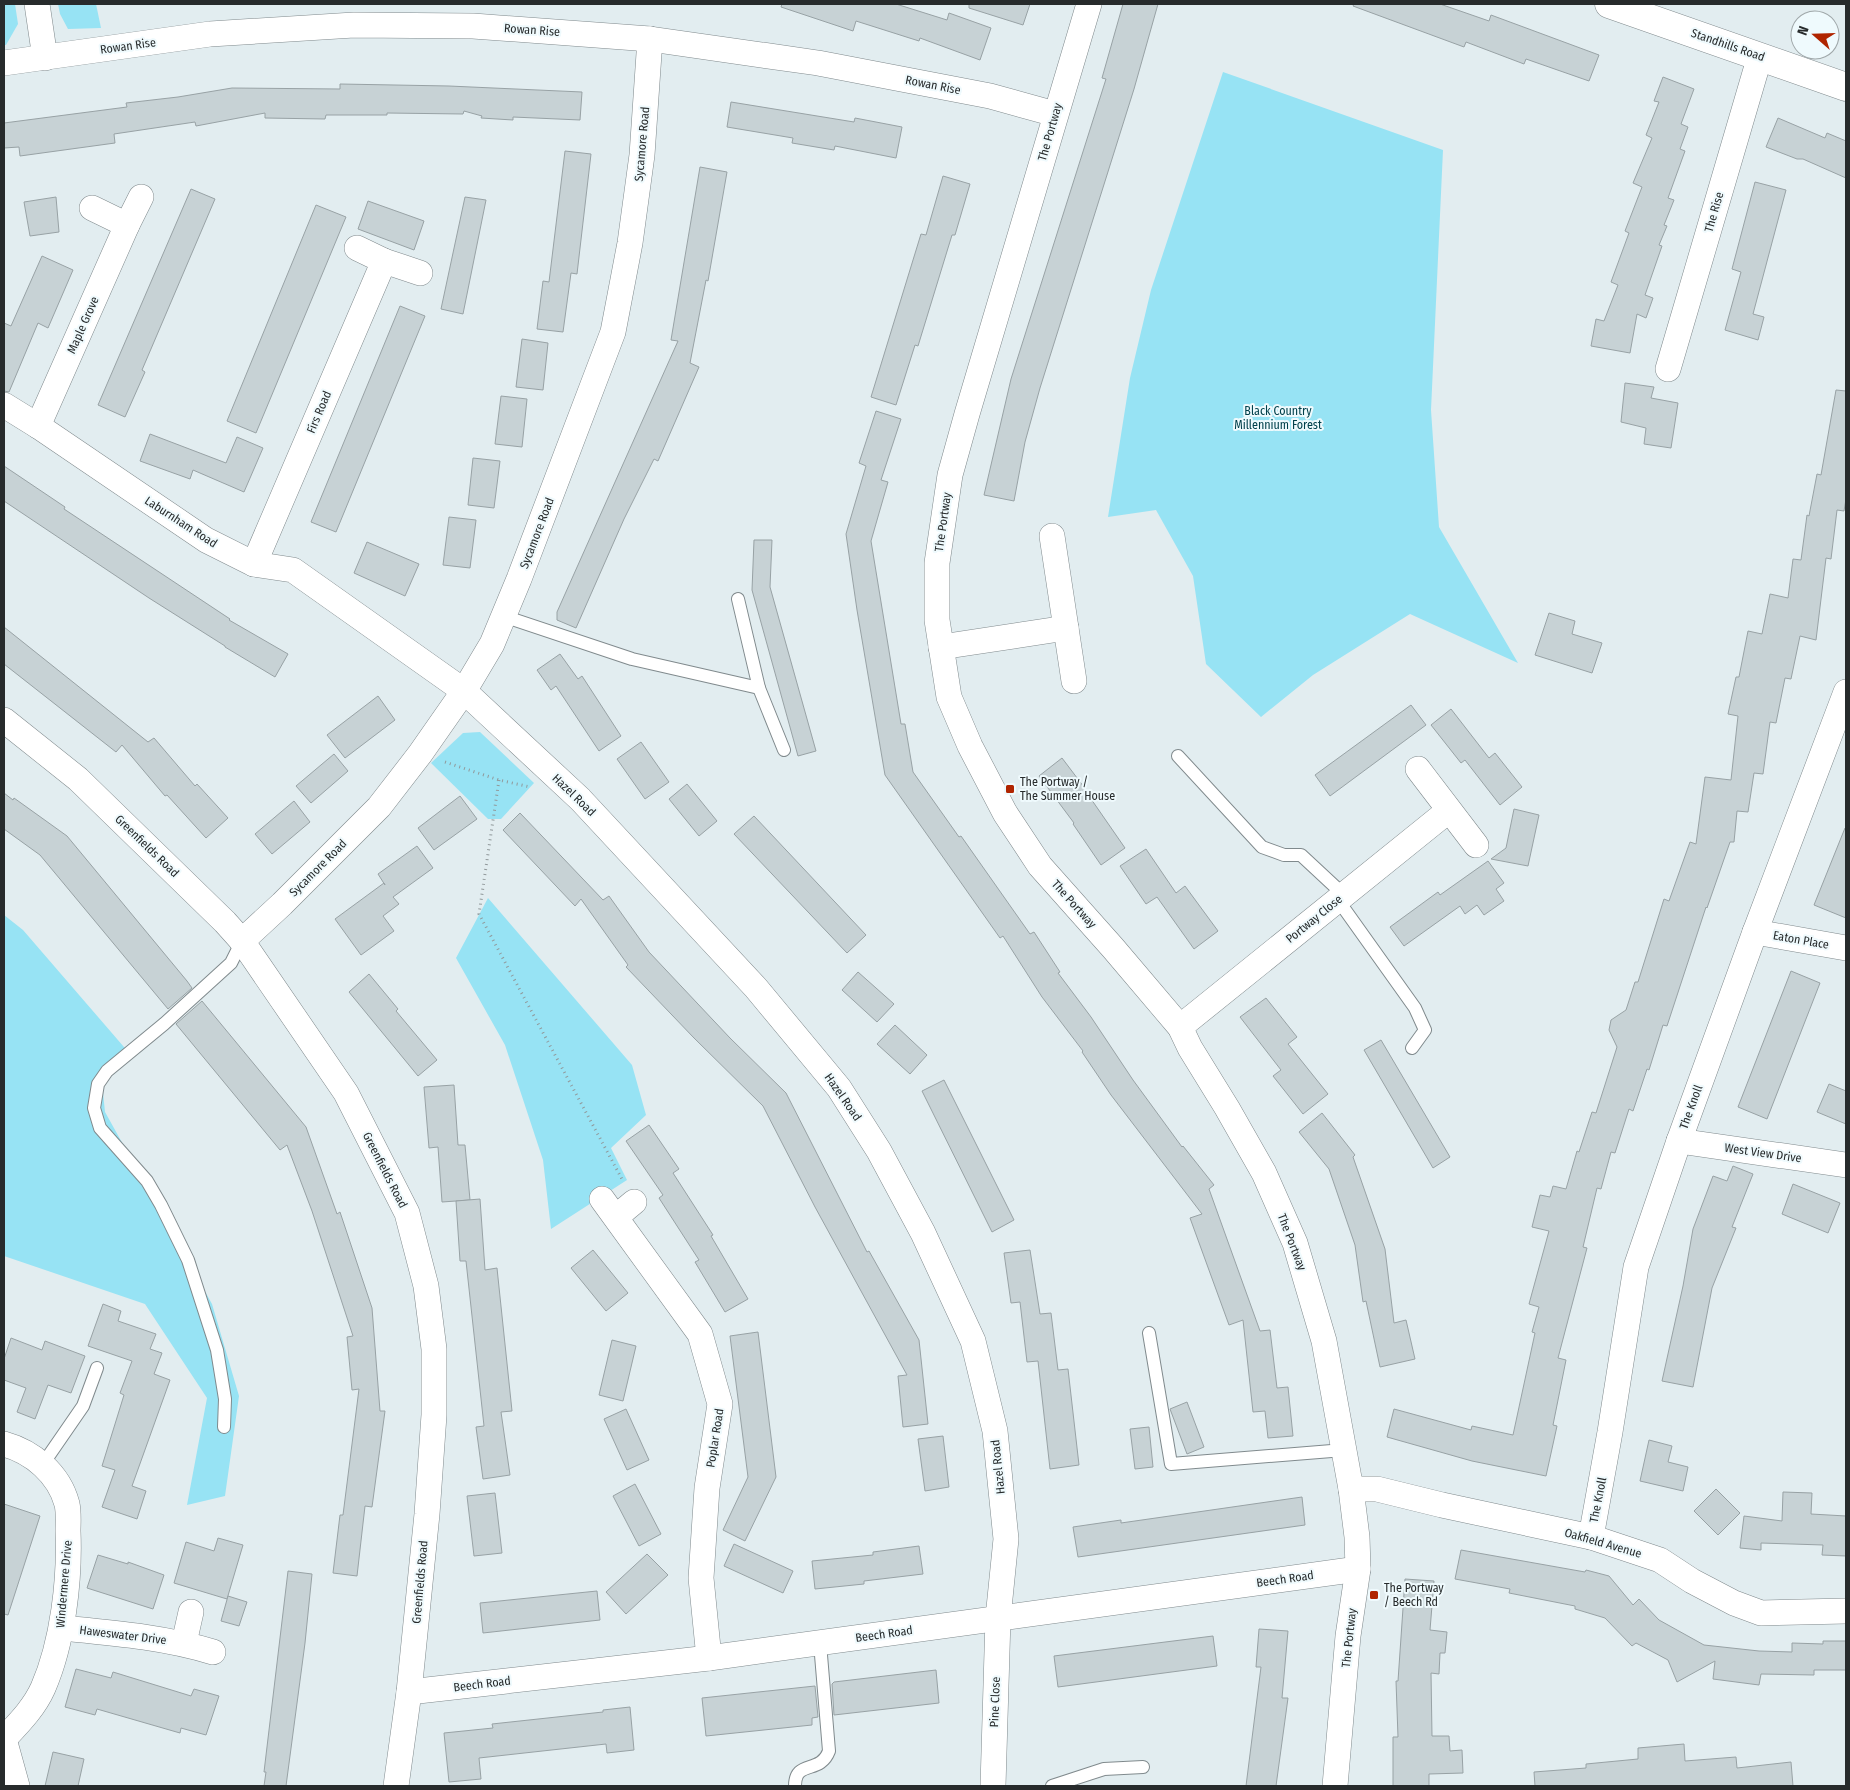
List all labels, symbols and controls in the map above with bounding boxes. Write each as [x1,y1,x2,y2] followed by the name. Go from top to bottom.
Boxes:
[1790,10,1840,60] north arrow
[504,21,560,39] street label: Rowan Rise
[1794,24,1813,38] text: N
[1689,26,1767,64] street label: Standhills Road
[99,35,157,57] street label: Rowan Rise
[904,73,962,97] street label: Rowan Rise
[1035,101,1065,163] street label: The Portway
[632,106,652,182] street label: Sycamore Road
[1702,190,1726,234] street label: The Rise
[64,294,102,356] street label: Maple Grove
[304,389,334,435] street label: Firs Road
[1234,404,1322,432] park label: Black Country Millennium Forest
[932,491,954,553] street label: The Portway
[142,493,220,551] street label: Laburnham Road
[517,495,557,571] street label: Sycamore Road
[549,771,599,819] street label: Hazel Road
[1020,775,1115,803] place label: The Portway / The Summer House
[1004,783,1016,795] marker: The Portway / The Summer House
[112,812,182,880] street label: Greenfields Road
[287,837,349,899] street label: Sycamore Road
[1049,877,1100,931] street label: The Portway
[1283,892,1345,946] street label: Portway Close
[1772,928,1830,952] street label: Eaton Place
[822,1071,864,1123] street label: Hazel Road
[1677,1083,1705,1131] street label: The Knoll
[360,1130,410,1210] street label: Greenfields Road
[1723,1141,1803,1165] street label: West View Drive
[1275,1212,1309,1273] street label: The Portway
[703,1408,727,1468] street label: Poplar Road
[988,1439,1008,1495] street label: Hazel Road
[1587,1476,1609,1524] street label: The Knoll
[1563,1525,1643,1561] street label: Oakfield Avenue
[53,1539,75,1628] street label: Windermere Drive
[409,1540,431,1624] street label: Greenfields Road
[1256,1568,1314,1590] street label: Beech Road
[1384,1581,1444,1609] place label: The Portway / Beech Rd
[1368,1589,1380,1601] marker: The Portway / Beech Rd
[1339,1607,1359,1668] street label: The Portway
[79,1623,167,1647] street label: Haweswater Drive
[855,1623,913,1645] street label: Beech Road
[453,1674,511,1694] street label: Beech Road
[987,1676,1003,1728] street label: Pine Close

